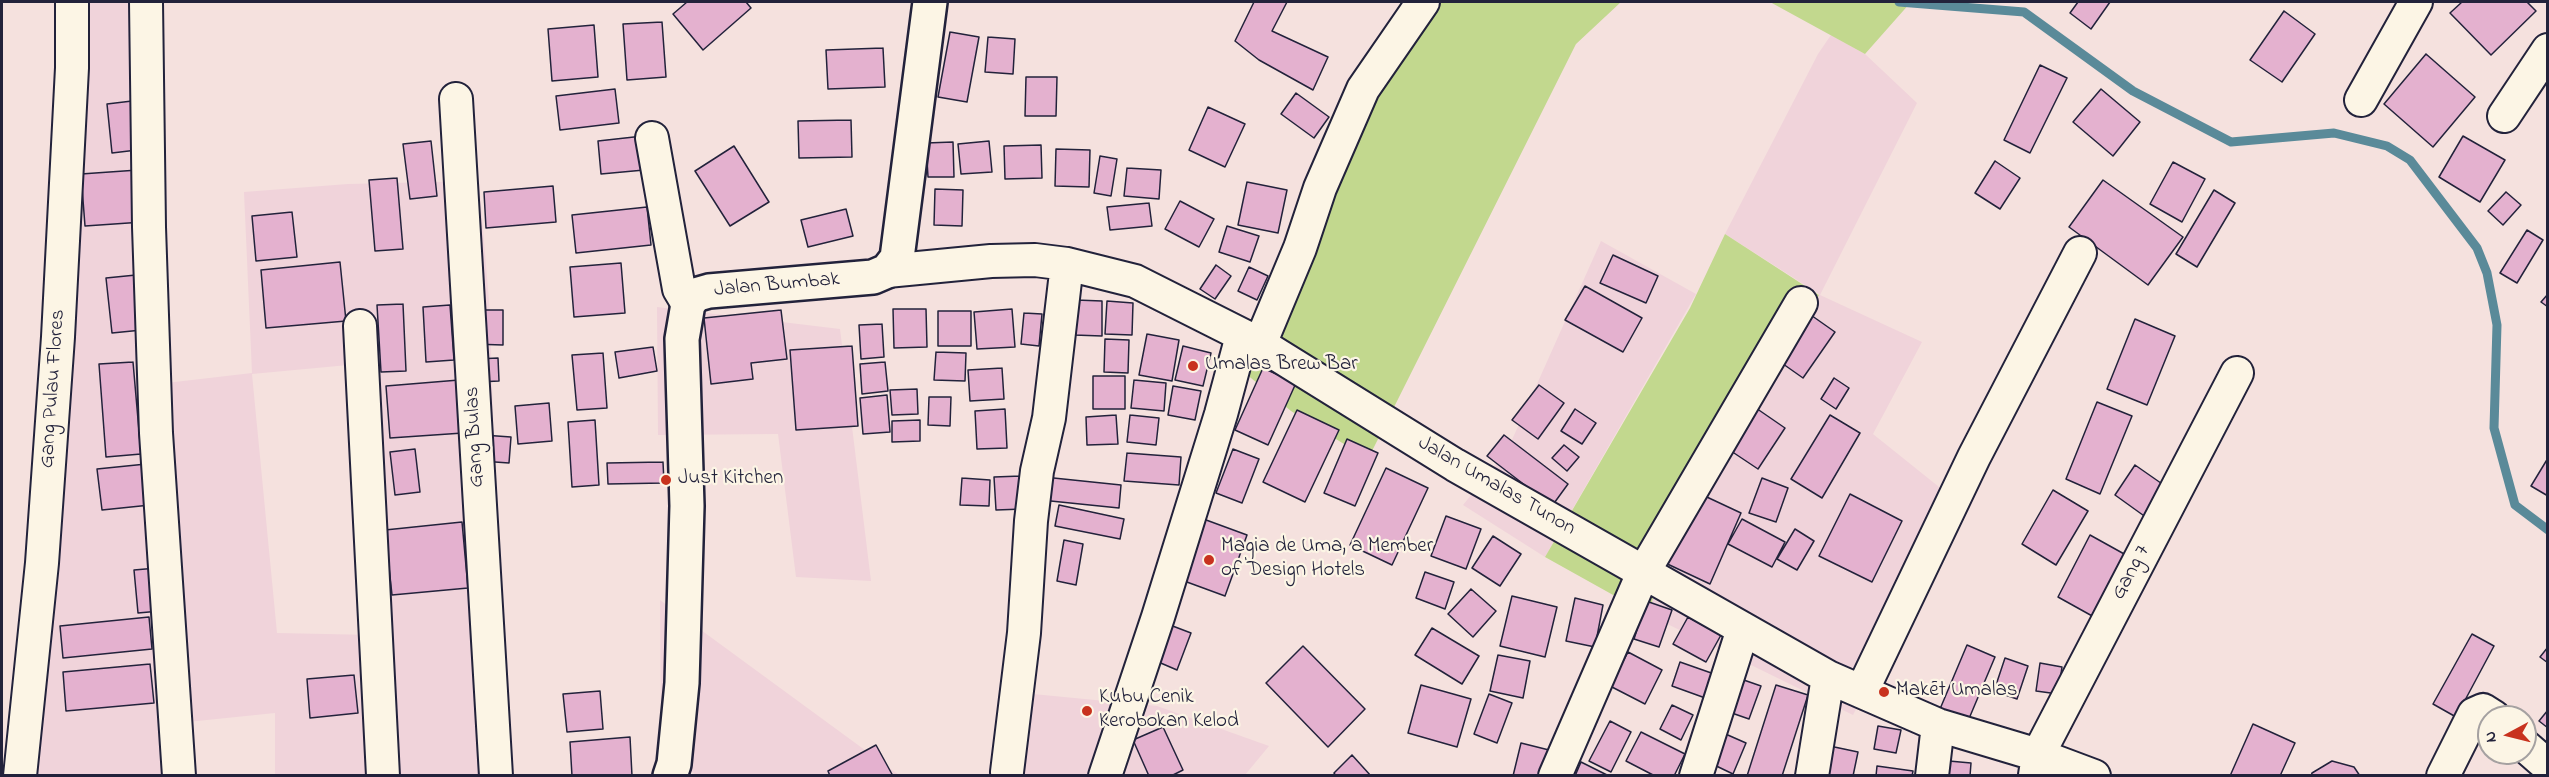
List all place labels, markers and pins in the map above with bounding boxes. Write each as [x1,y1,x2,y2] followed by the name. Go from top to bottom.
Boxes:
[1205,353,1358,379] place label: Umalas Brew Bar
[1186,359,1200,373] marker: Umalas Brew Bar
[678,467,783,493] place label: Just Kitchen
[659,473,673,487] marker: Just Kitchen
[1221,535,1433,585] place label: Magia de Uma, a Member of Design Hotels
[1202,553,1216,567] marker: Magia de Uma, a Member of Design Hotels
[1896,679,2017,705] place label: Makēt Umalas
[1877,685,1891,699] marker: Makēt Umalas
[1099,686,1239,736] place label: Kubu Cenik Kerobokan Kelod
[1080,704,1094,718] marker: Kubu Cenik Kerobokan Kelod

